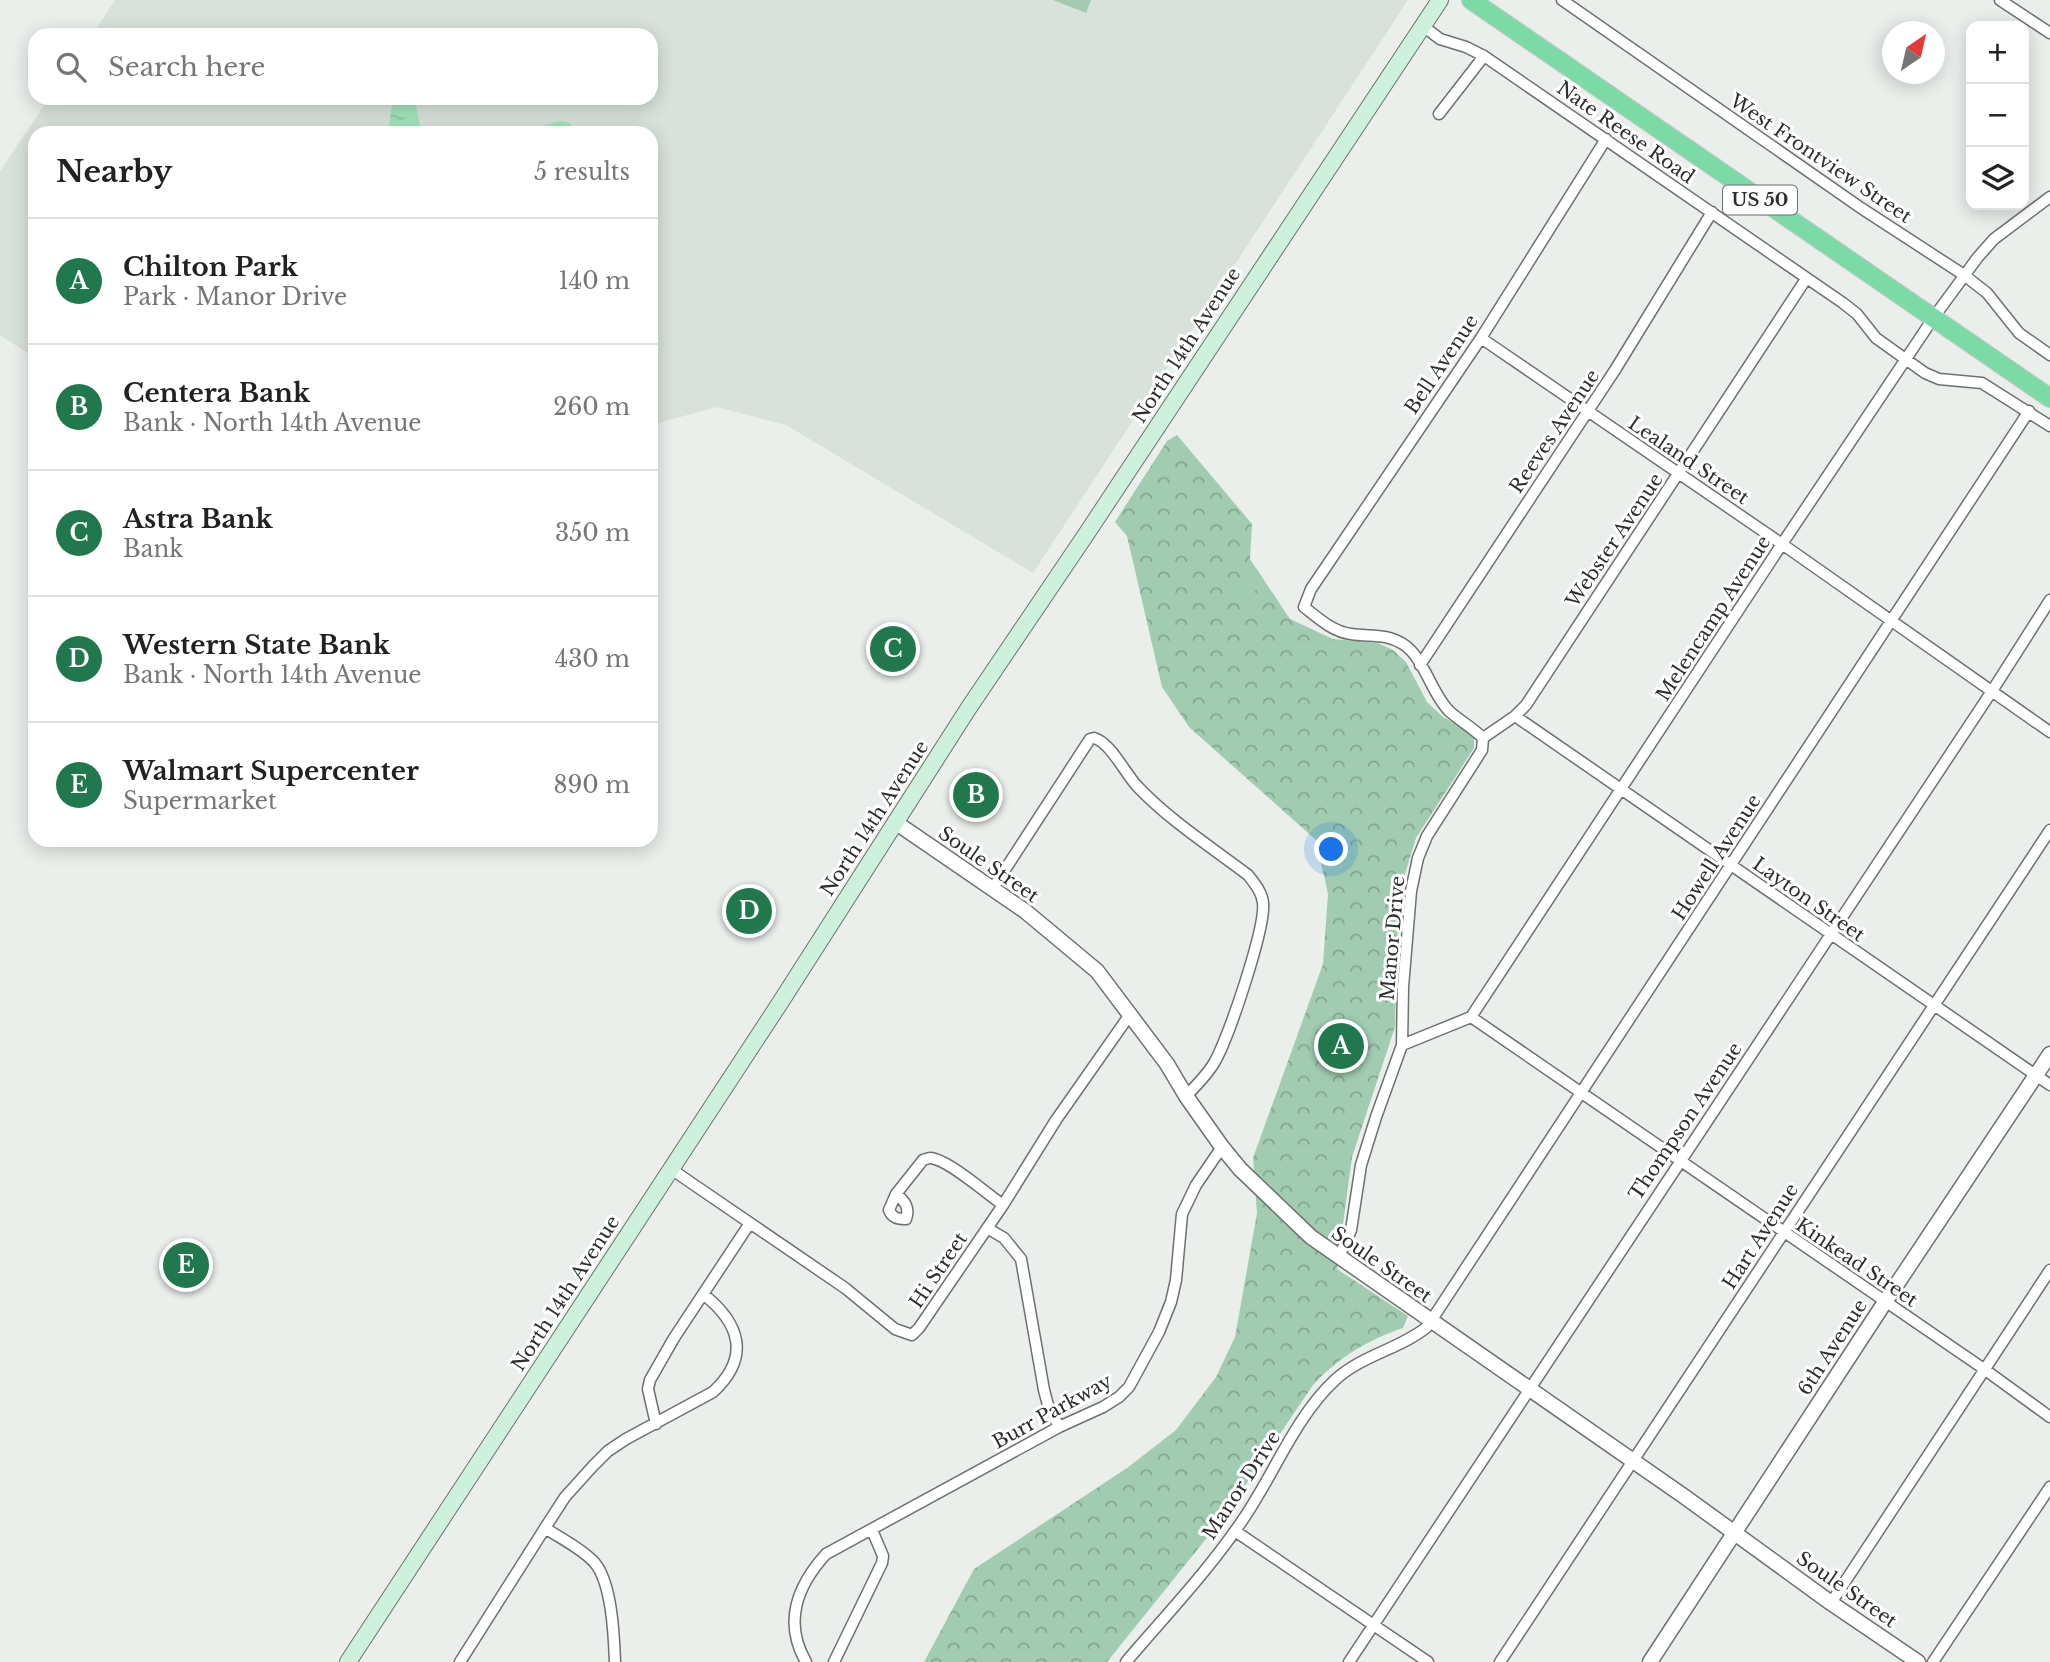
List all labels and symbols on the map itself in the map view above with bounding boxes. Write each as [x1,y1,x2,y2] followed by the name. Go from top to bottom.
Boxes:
[1882,21,1945,84] north arrow
[1553,76,1699,189] street label: Nate Reese Road
[1725,88,1917,228] street label: West Frontview Street
[1723,186,1797,215] road number: US 50
[1128,263,1245,427] street label: North 14th Avenue
[1400,310,1483,418] street label: Bell Avenue
[1505,365,1604,497] street label: Reeves Avenue
[1624,412,1754,510] street label: Lealand Street
[1561,469,1668,612] street label: Webster Avenue
[1651,531,1775,705] street label: Melencamp Avenue
[870,623,916,675] pin: C
[816,736,933,900] street label: North 14th Avenue
[953,769,999,821] pin: B
[1667,790,1766,924] street label: Howell Avenue
[934,821,1044,908] street label: Soule Street
[1314,832,1348,866] your location
[1748,852,1870,947] street label: Layton Street
[1376,875,1409,1001] street label: Manor Drive
[726,885,772,937] pin: D
[1318,1020,1364,1072] pin: A
[1624,1038,1747,1204] street label: Thompson Avenue
[1718,1179,1803,1293] street label: Hart Avenue
[507,1211,624,1375] street label: North 14th Avenue
[1791,1213,1923,1312] street label: Kinkead Street
[1327,1221,1437,1308] street label: Soule Street
[905,1227,973,1313] street label: Hi Street
[163,1239,209,1291] pin: E
[1793,1295,1872,1399] street label: 6th Avenue
[989,1369,1116,1454] street label: Burr Parkway
[1198,1427,1285,1544] street label: Manor Drive
[1792,1546,1902,1633] street label: Soule Street

